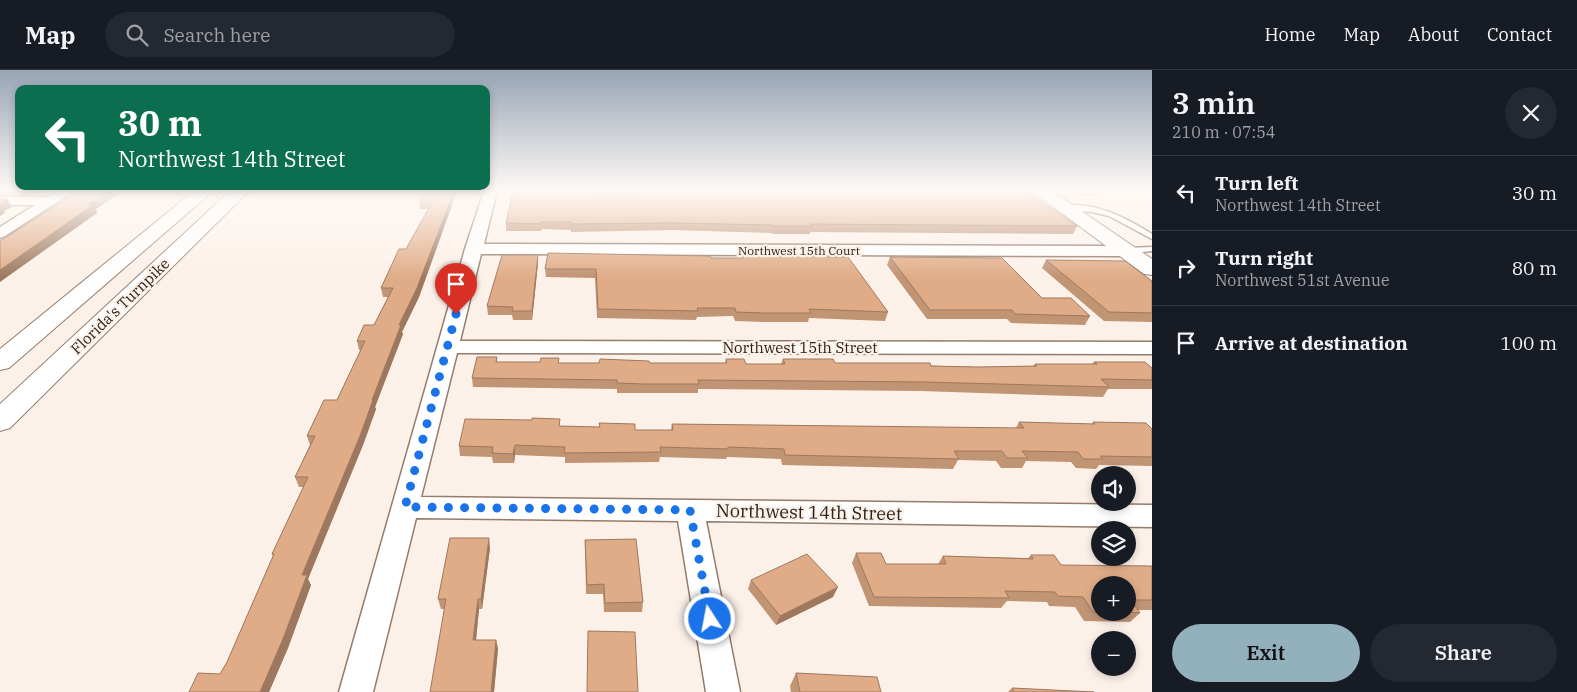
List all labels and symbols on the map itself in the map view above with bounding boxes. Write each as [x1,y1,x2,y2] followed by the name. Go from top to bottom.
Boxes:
[738,243,860,258] street label: Northwest 15th Court
[67,254,173,358] street label: Florida's Turnpike
[435,263,477,314] pin
[722,338,878,357] street label: Northwest 15th Street
[716,499,902,525] street label: Northwest 14th Street
[683,592,735,644] position arrow

